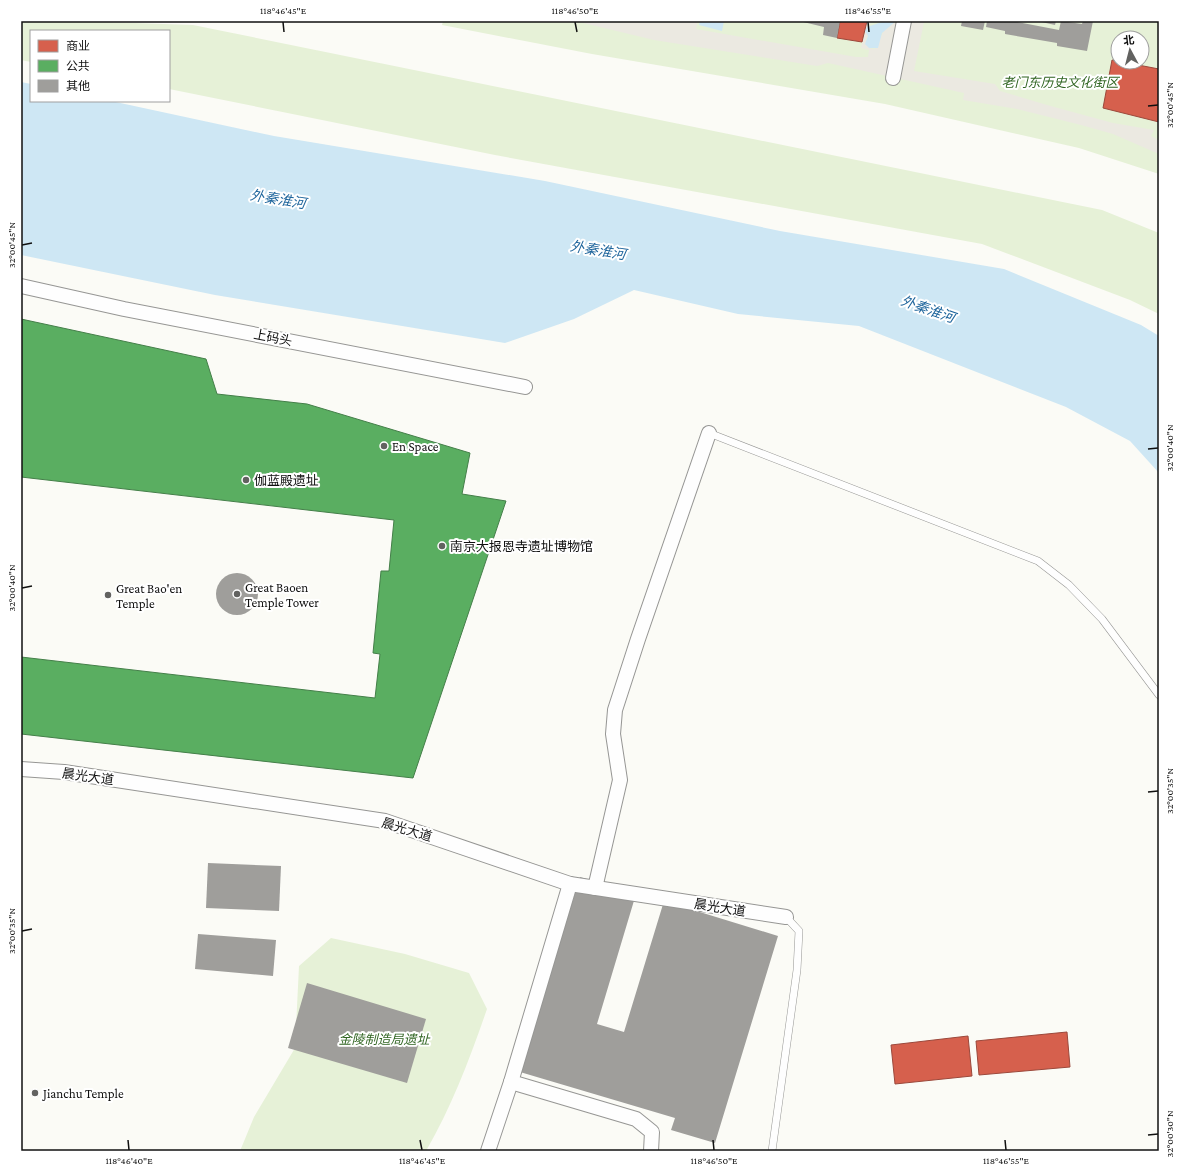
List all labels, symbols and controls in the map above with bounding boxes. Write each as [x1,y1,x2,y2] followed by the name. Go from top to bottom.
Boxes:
[260,5,307,16] text: 118°46'45"E
[552,5,599,16] text: 118°46'50"E
[845,5,892,16] text: 118°46'55"E
[30,30,170,102] legend
[1110,30,1150,70] north arrow
[1123,33,1135,47] text: 北
[66,39,90,53] text: 商业
[66,59,90,73] text: 公共
[1001,75,1120,90] park label: 老门东历史文化街区
[66,79,90,93] text: 其他
[1164,82,1175,128] text: 32°00'45"N
[249,187,310,212] water label: 外秦淮河
[6,222,17,268] text: 32°00'45"N
[569,238,630,263] water label: 外秦淮河
[899,292,960,327] water label: 外秦淮河
[252,326,293,349] street label: 上码头
[1164,424,1175,471] text: 32°00'40"N
[392,439,439,454] place label: En Space
[379,441,389,451] marker: En Space
[254,473,319,488] place label: 伽蓝殿遗址
[241,475,251,485] marker: 伽蓝殿遗址
[450,539,593,554] place label: 南京大报恩寺遗址博物馆
[437,541,447,551] marker: 南京大报恩寺遗址博物馆
[6,564,17,611] text: 32°00'40"N
[245,580,319,610] place label: Great Baoen Temple Tower
[116,581,182,611] place label: Great Bao'en Temple
[232,589,242,599] marker: Great Baoen Temple Tower
[103,590,113,600] marker: Great Bao'en Temple
[61,765,115,788] street label: 晨光大道
[1164,768,1175,814] text: 32°00'35"N
[380,815,434,844] street label: 晨光大道
[693,896,747,919] street label: 晨光大道
[6,908,17,954] text: 32°00'35"N
[338,1032,430,1047] park label: 金陵制造局遗址
[42,1086,124,1101] place label: Jianchu Temple
[30,1088,40,1098] marker: Jianchu Temple
[1164,1110,1175,1157] text: 32°00'30"N
[105,1155,153,1166] text: 118°46'40"E
[399,1155,446,1166] text: 118°46'45"E
[691,1155,738,1166] text: 118°46'50"E
[983,1155,1030,1166] text: 118°46'55"E

